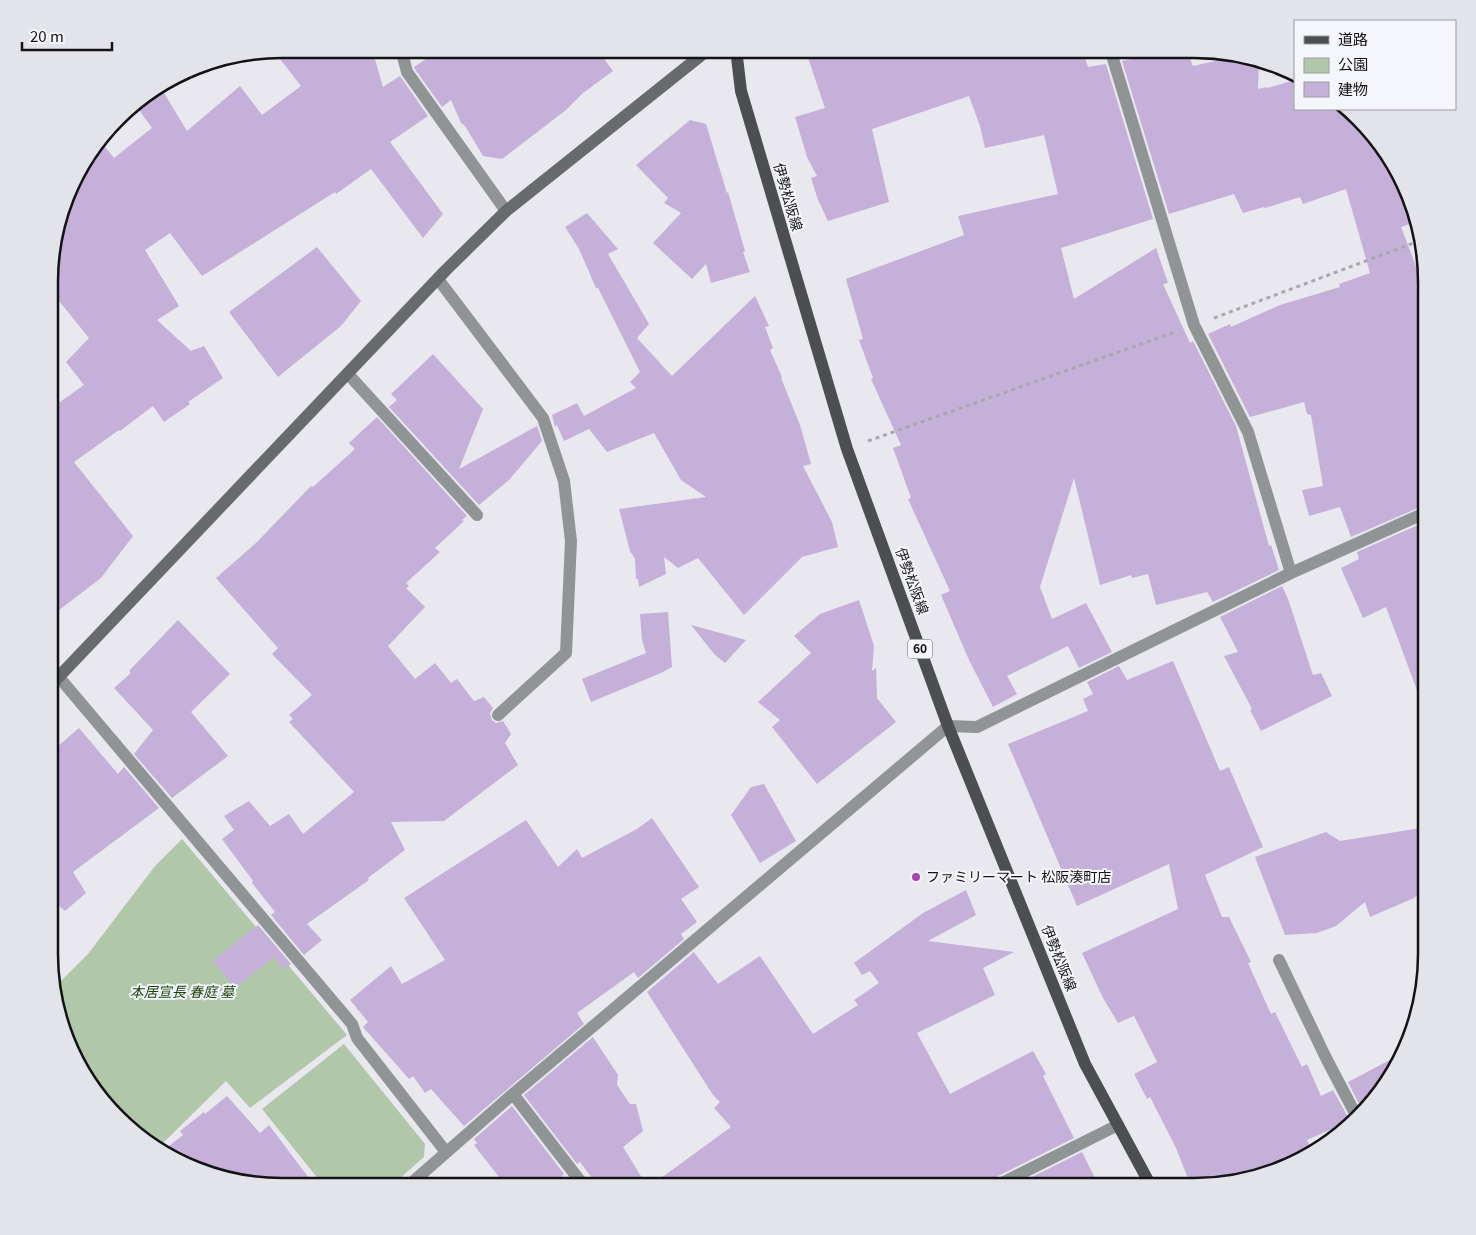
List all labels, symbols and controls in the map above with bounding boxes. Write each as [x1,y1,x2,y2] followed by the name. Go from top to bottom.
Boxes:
[22,20,112,52] scale bar
[1294,20,1456,110] legend
[30,25,64,46] text: 20 m
[1338,28,1368,49] text: 道路
[1338,53,1368,74] text: 公園
[1338,78,1368,99] text: 建物
[770,160,808,233] street label: 伊勢松阪線
[892,544,934,617] street label: 伊勢松阪線
[908,640,932,659] road number: 60
[926,866,1111,886] place label: ファミリーマート 松阪湊町店
[910,871,922,883] marker: ファミリーマート 松阪湊町店
[1038,921,1082,994] street label: 伊勢松阪線
[130,981,236,1001] park label: 本居宣長 春庭 墓

